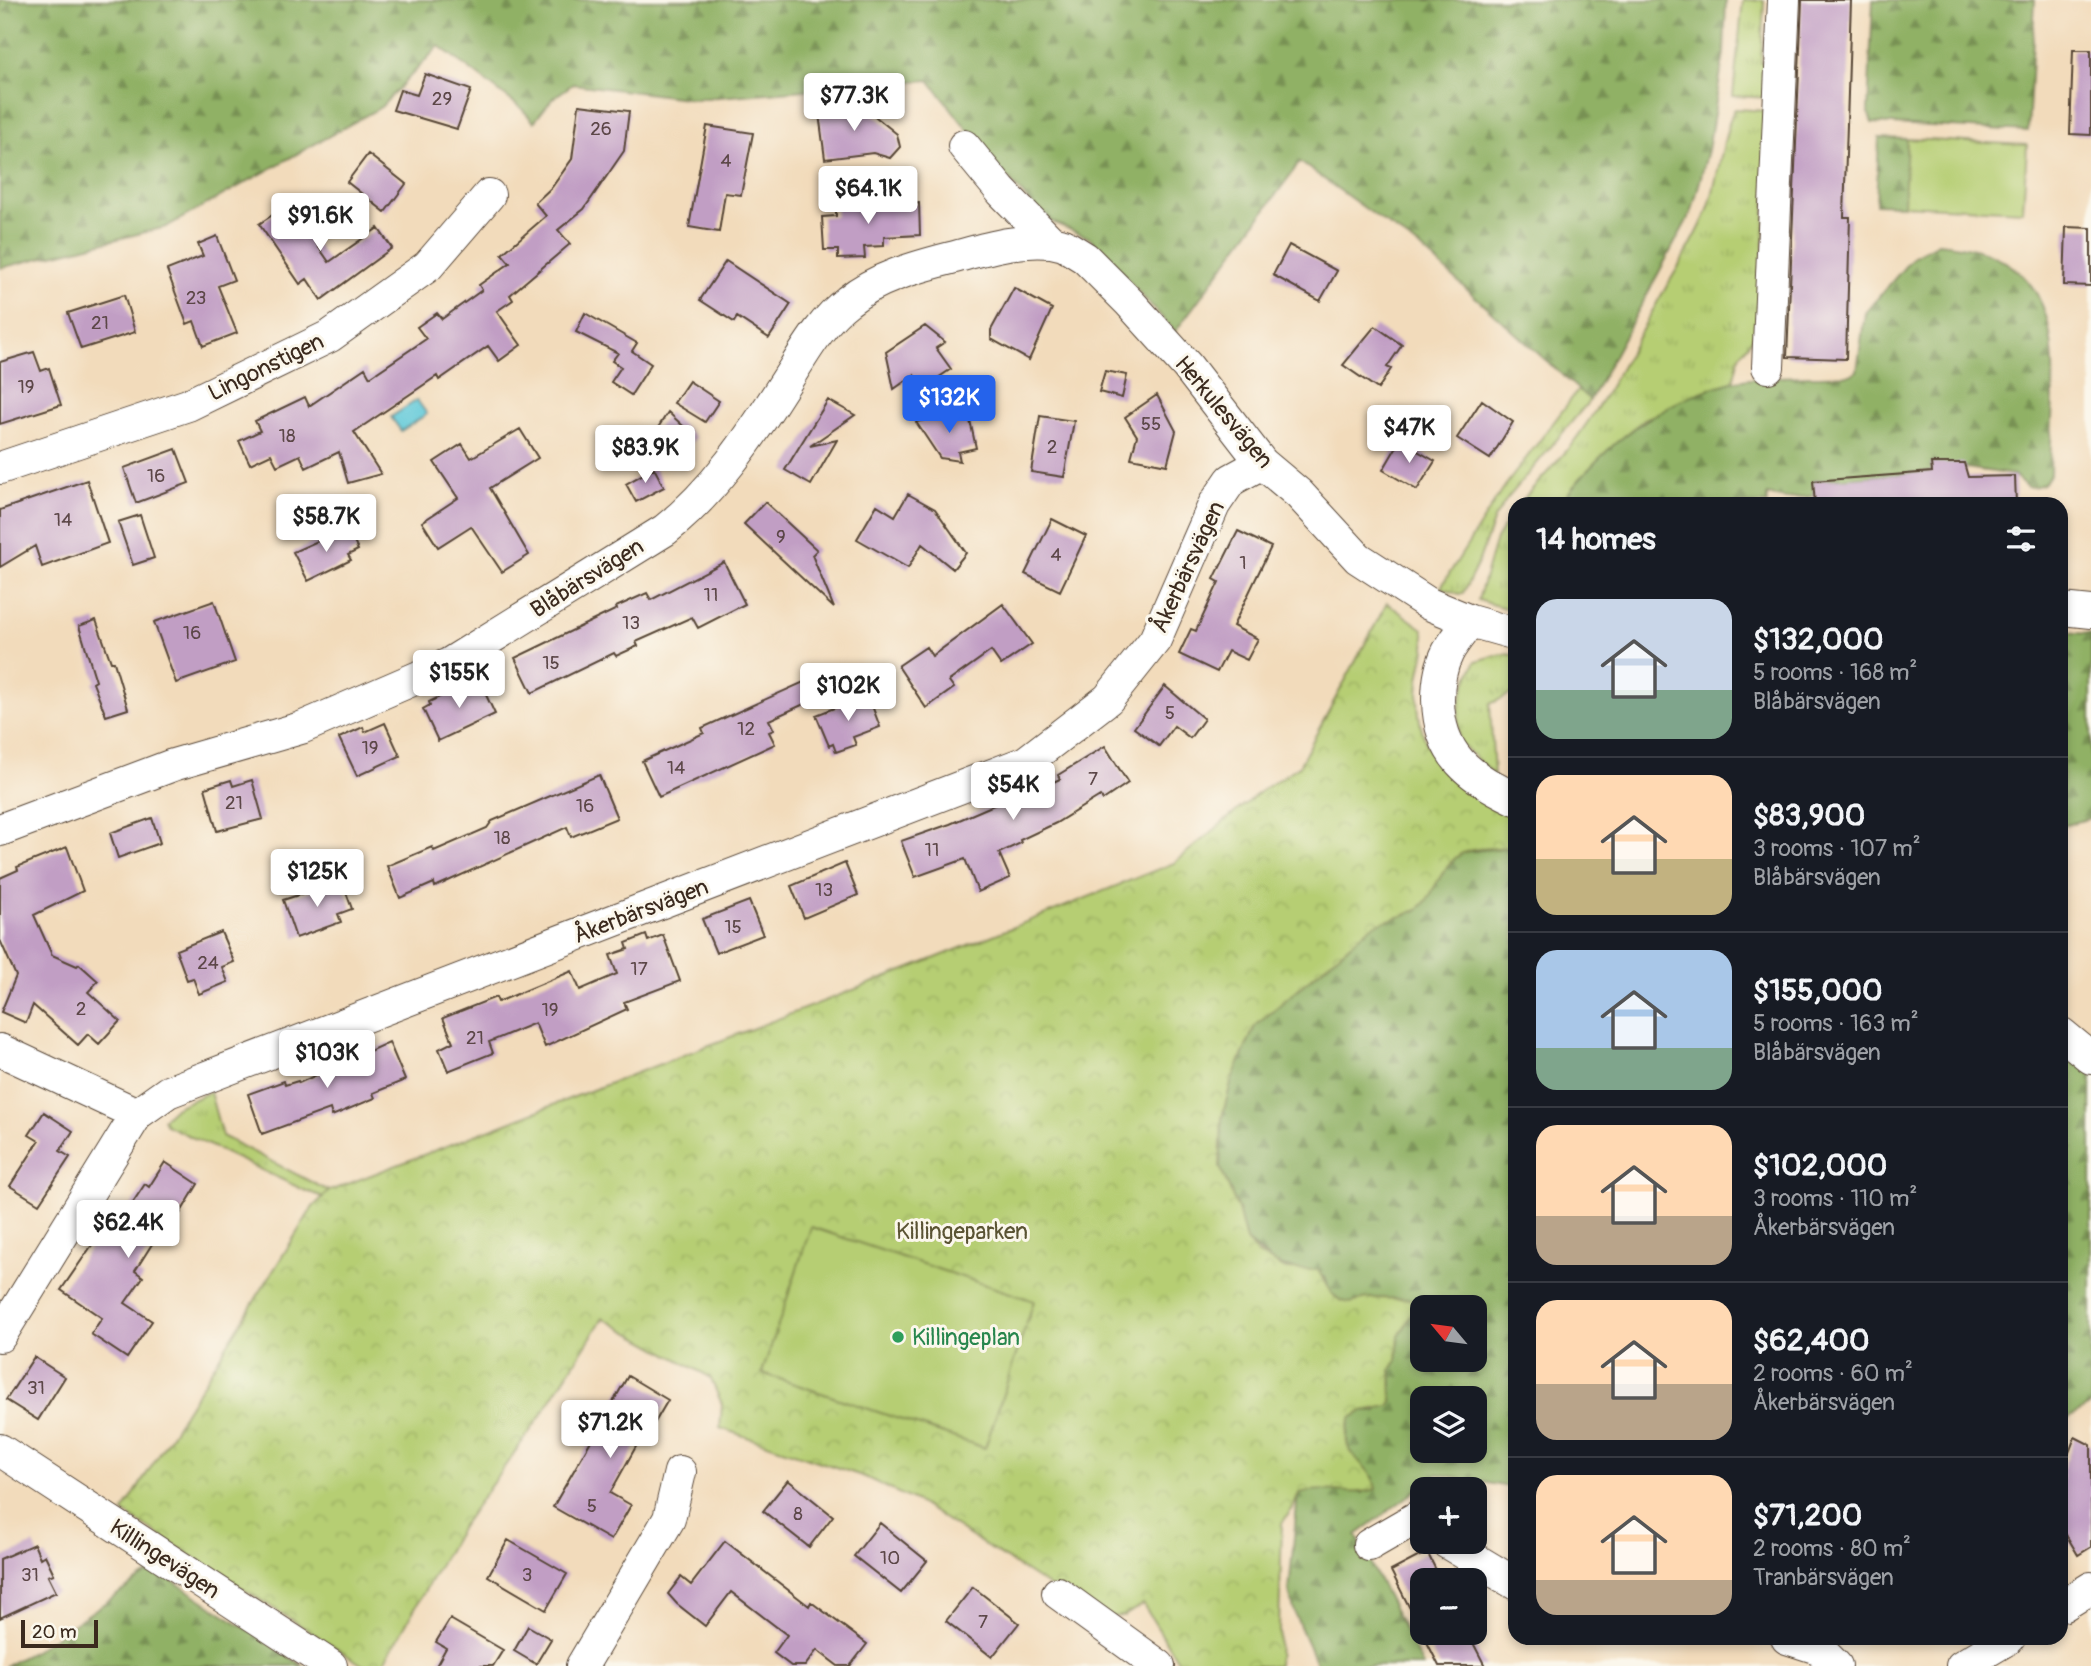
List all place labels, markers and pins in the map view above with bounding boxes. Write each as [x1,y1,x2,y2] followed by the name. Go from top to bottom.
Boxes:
[797,74,911,133] pin: $77.3K
[811,166,925,226] pin: $64.1K
[263,194,377,253] pin: $91.6K
[900,376,998,435] pin: $132K
[1368,406,1450,465] pin: $47K
[588,426,702,485] pin: $83.9K
[269,494,383,554] pin: $58.7K
[410,650,508,710] pin: $155K
[799,664,897,723] pin: $102K
[972,762,1054,822] pin: $54K
[268,850,366,909] pin: $125K
[278,1030,376,1090] pin: $103K
[71,1200,185,1260] pin: $62.4K
[912,1323,1020,1352] place label: Killingeplan
[890,1329,906,1345] marker: Killingeplan
[553,1400,667,1460] pin: $71.2K

